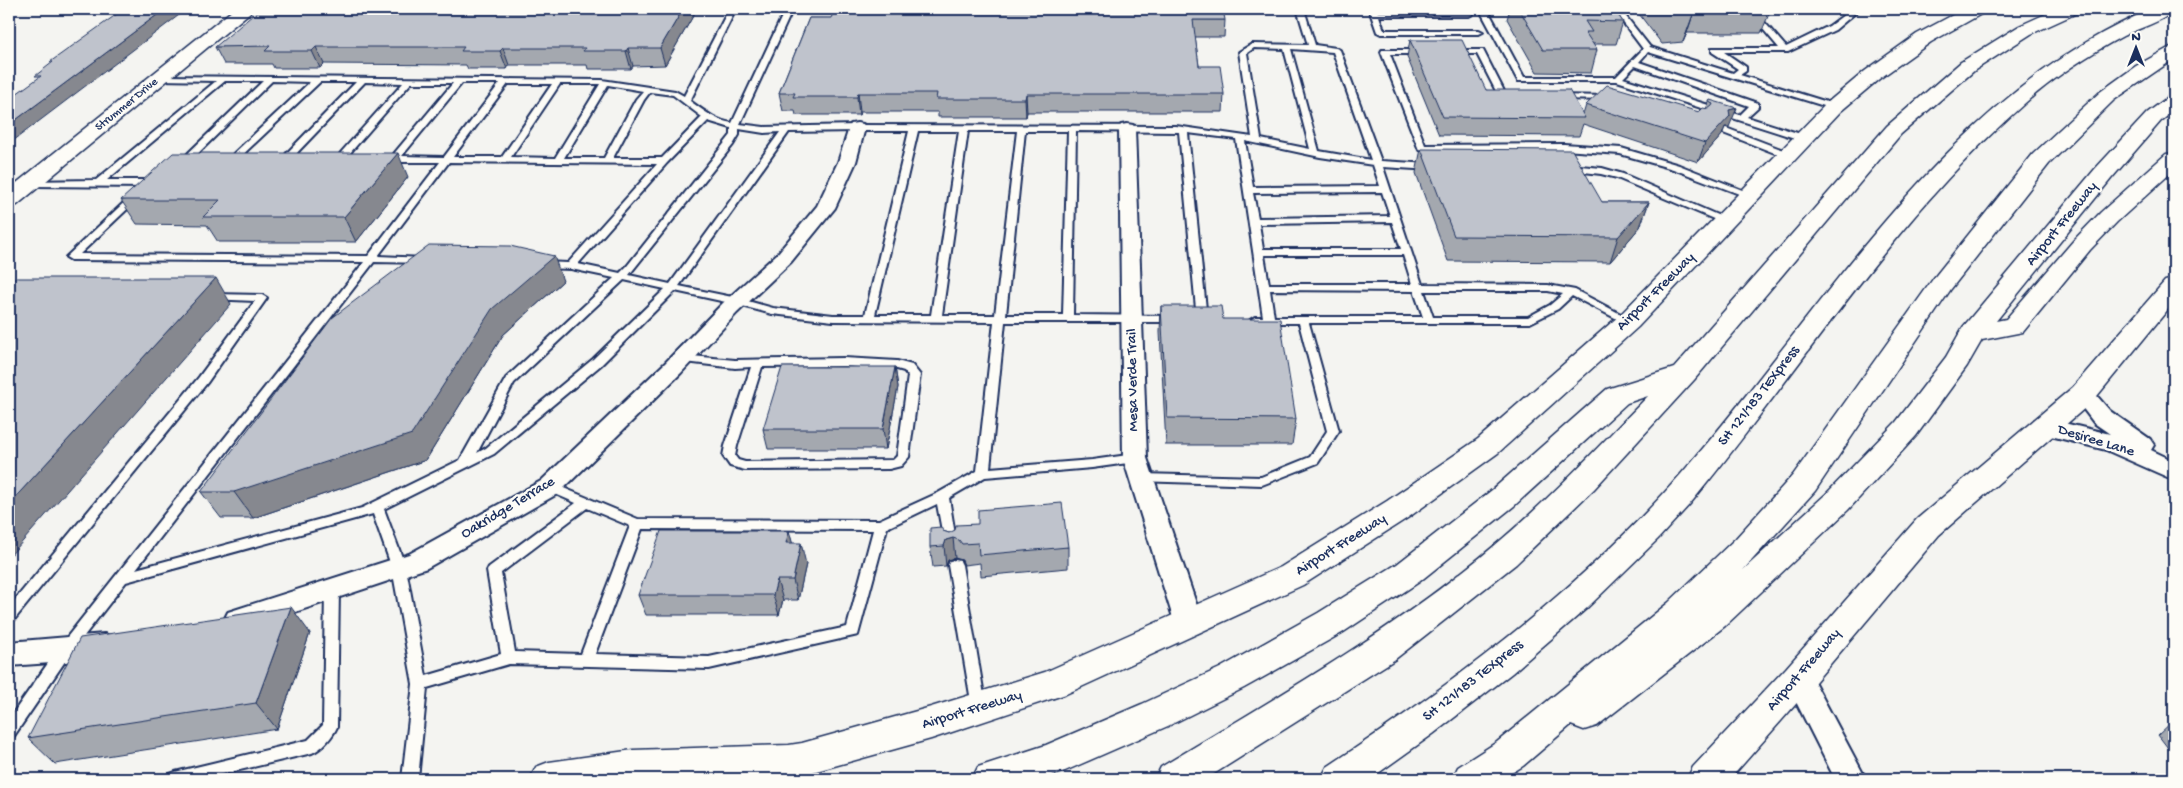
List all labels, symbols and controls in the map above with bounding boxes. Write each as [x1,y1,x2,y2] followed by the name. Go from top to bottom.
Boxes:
[2110,22,2160,72] north arrow
[2131,29,2141,46] text: N
[93,75,162,135] street label: Strummer Drive
[2022,178,2102,270] street label: Airport Freeway
[1613,249,1699,335] street label: Airport Freeway
[1123,328,1143,432] street label: Mesa Verde Trail
[1714,342,1804,450] street label: SH 121/183 TEXpress
[2054,421,2137,461] street label: Desiree Lane
[458,473,559,543] street label: Oakridge Terrace
[1292,510,1390,580] street label: Airport Freeway
[1763,625,1845,715] street label: Airport Freeway
[1419,636,1527,726] street label: SH 121/183 TEXpress
[920,686,1025,734] street label: Airport Freeway

